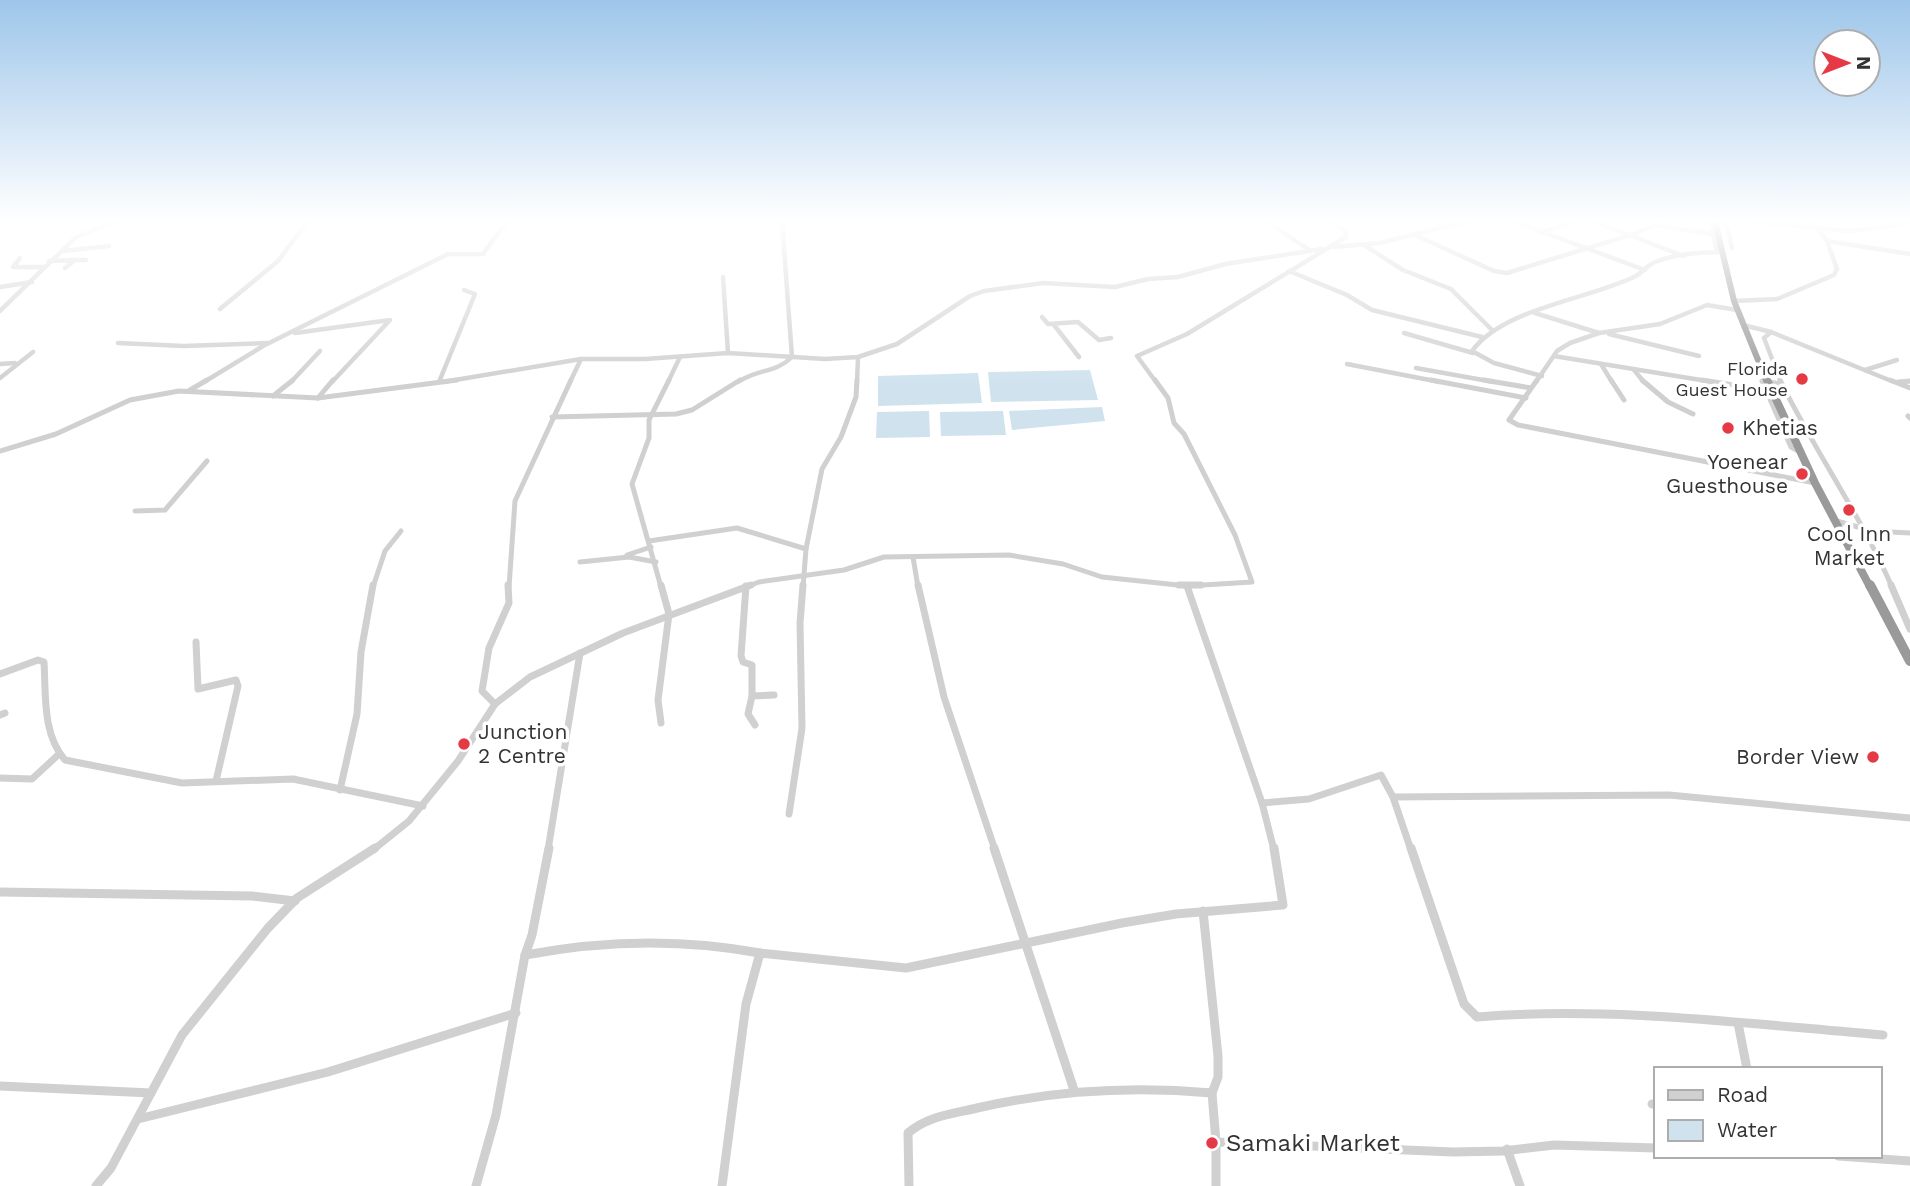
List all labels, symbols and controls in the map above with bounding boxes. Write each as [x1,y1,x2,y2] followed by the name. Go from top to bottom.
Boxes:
[1812,28,1882,98] north arrow
[1852,56,1875,70] text: N
[1675,358,1788,400] place label: Florida Guest House
[1794,371,1810,387] marker: Florida Guest House
[1742,415,1818,440] place label: Khetias
[1720,420,1736,436] marker: Khetias
[1666,449,1788,498] place label: Yoenear Guesthouse
[1794,466,1810,482] marker: Yoenear Guesthouse
[1841,502,1857,518] marker: Cool Inn Market
[1807,521,1891,570] place label: Cool Inn Market
[478,719,567,768] place label: Junction 2 Centre
[456,736,472,752] marker: Junction 2 Centre
[1736,744,1859,769] place label: Border View
[1865,749,1881,765] marker: Border View
[1654,1067,1882,1158] legend
[1717,1082,1768,1107] text: Road
[1717,1117,1778,1142] text: Water
[1226,1129,1400,1157] place label: Samaki Market
[1204,1135,1220,1151] marker: Samaki Market

